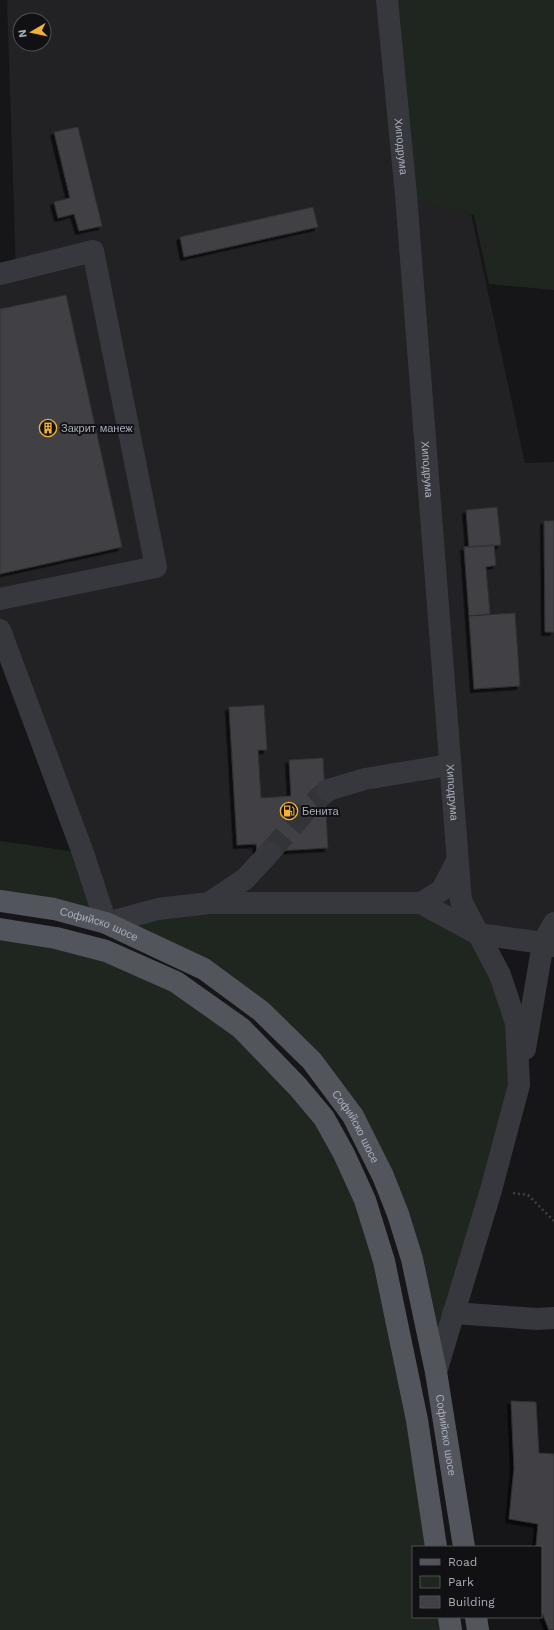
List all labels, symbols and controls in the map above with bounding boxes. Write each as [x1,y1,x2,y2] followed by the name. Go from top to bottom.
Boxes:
[12,12,52,52] north arrow
[16,28,30,39] text: N
[392,117,410,176] street label: Хиподрума
[38,418,58,438] building icon: Закрит манеж
[61,422,133,435] place label: Закрит манеж
[418,440,436,499] street label: Хиподрума
[443,763,461,822] street label: Хиподрума
[279,801,299,821] fuel station icon: Бенита
[302,805,339,818] place label: Бенита
[58,905,140,944] street label: Софийско шосе
[329,1088,381,1165] street label: Софийско шосе
[433,1393,459,1477] street label: Софийско шосе
[412,1546,542,1618] legend
[448,1555,477,1569] text: Road
[448,1575,474,1589] text: Park
[448,1595,495,1609] text: Building

